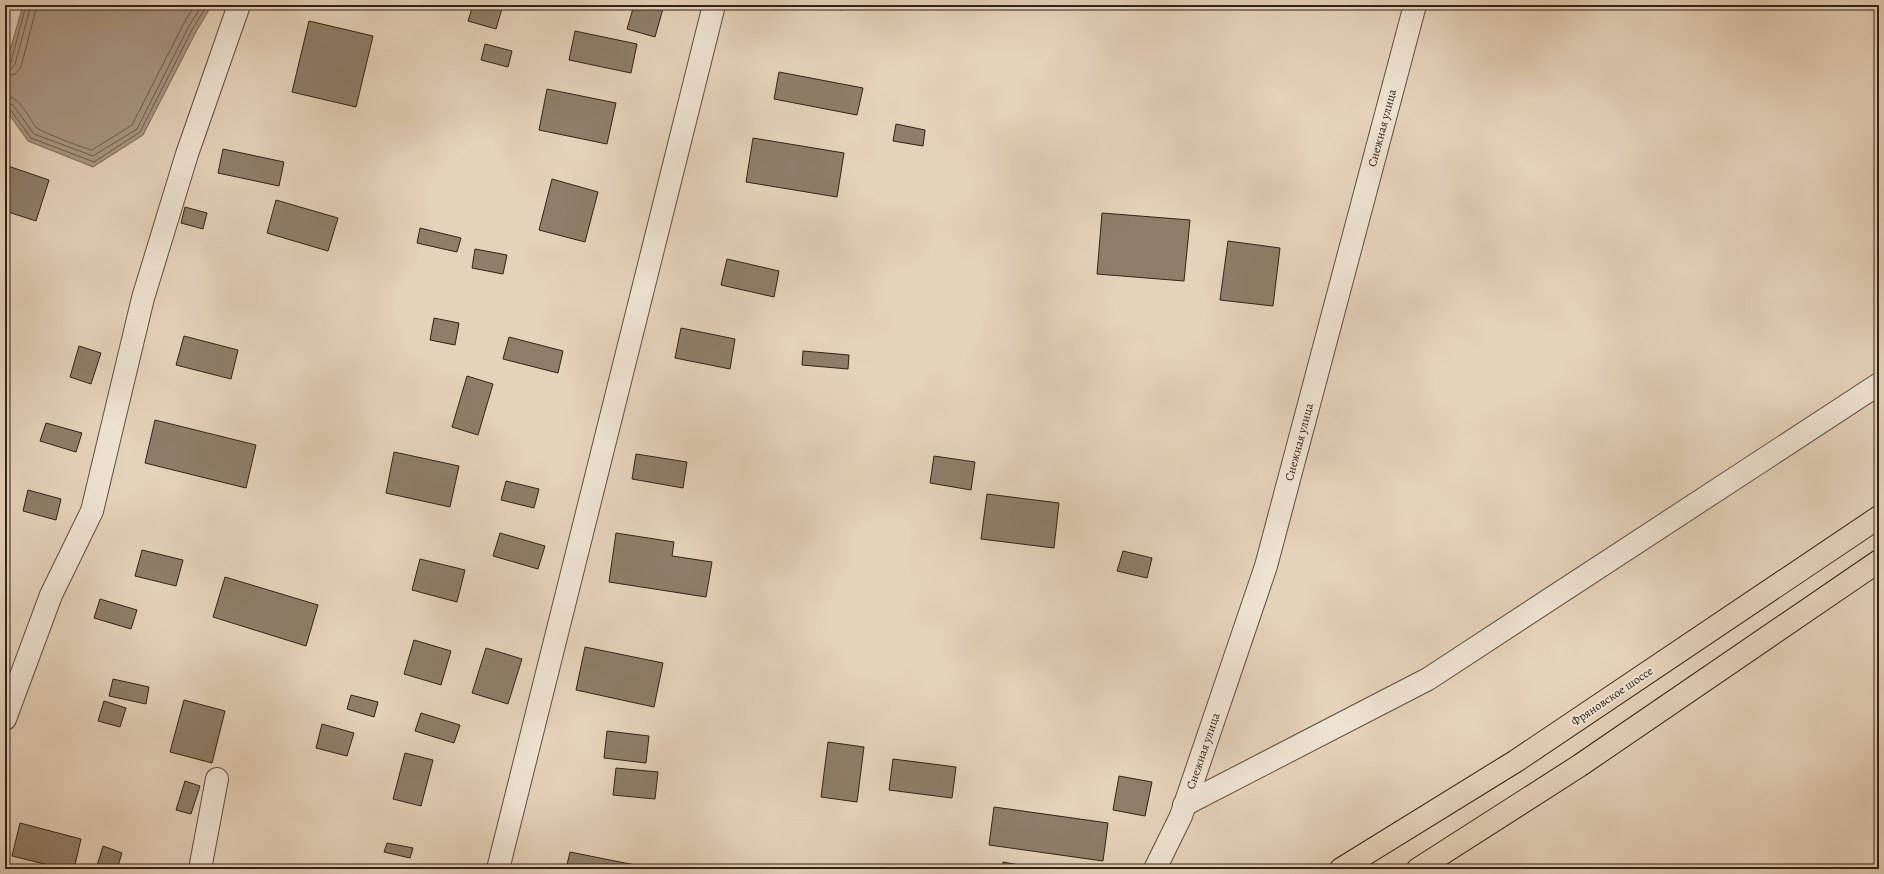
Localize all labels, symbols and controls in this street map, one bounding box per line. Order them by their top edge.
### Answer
street label: Снежная улица [1364,87,1400,169]
street label: Снежная улица [1281,401,1317,483]
street label: Фряновское шоссе [1568,663,1656,729]
street label: Снежная улица [1182,710,1224,791]

